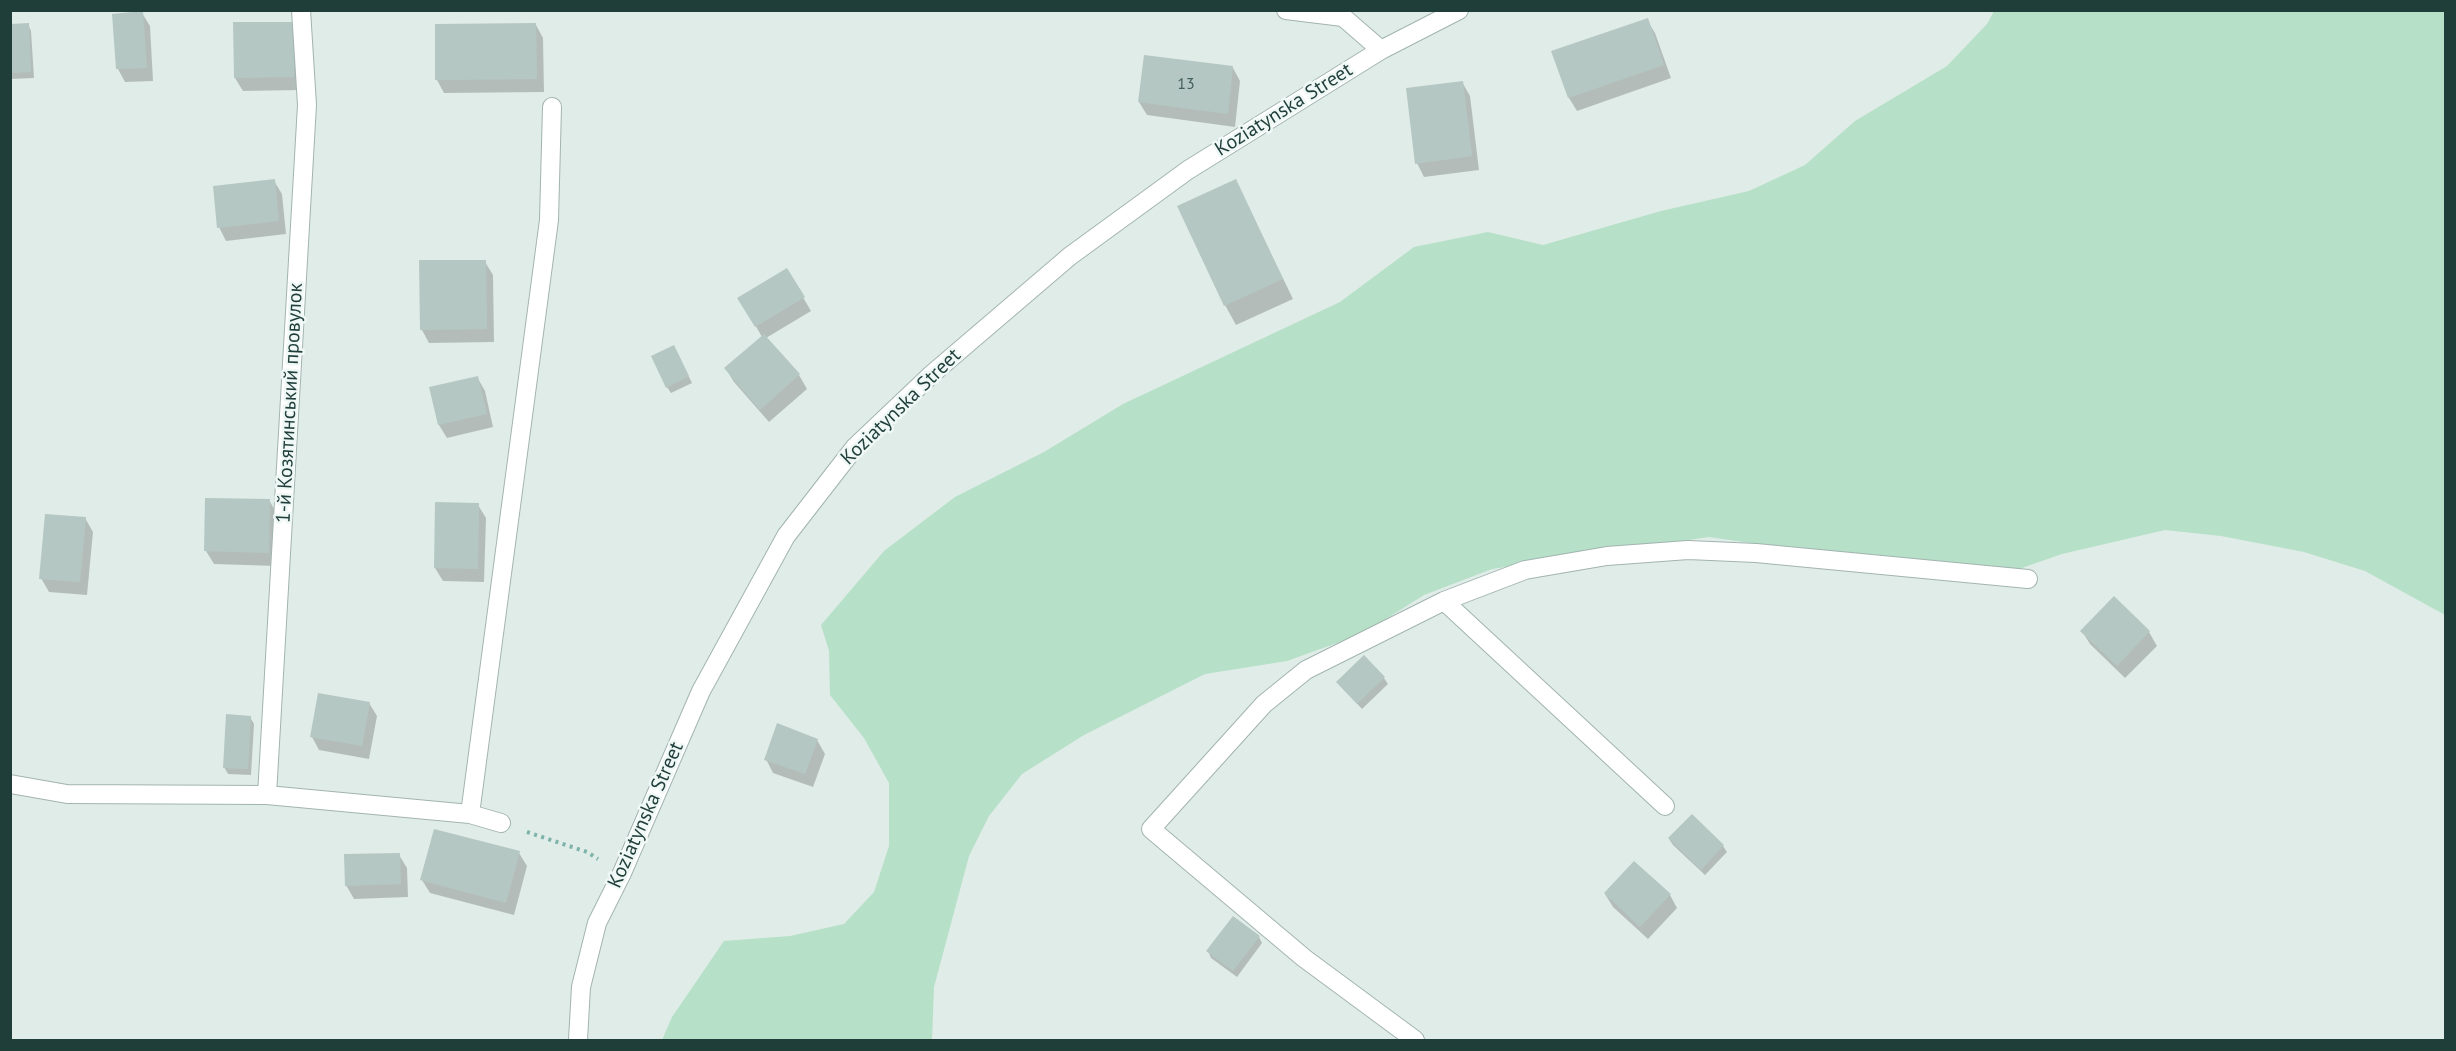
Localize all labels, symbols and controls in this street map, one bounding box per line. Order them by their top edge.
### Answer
street label: Koziatynska Street [1211,58,1357,162]
house number: 13 [1177,74,1195,94]
street label: 1-й Козятинський провулок [272,282,308,524]
street label: Koziatynska Street [836,344,966,470]
street label: Koziatynska Street [603,738,689,892]

